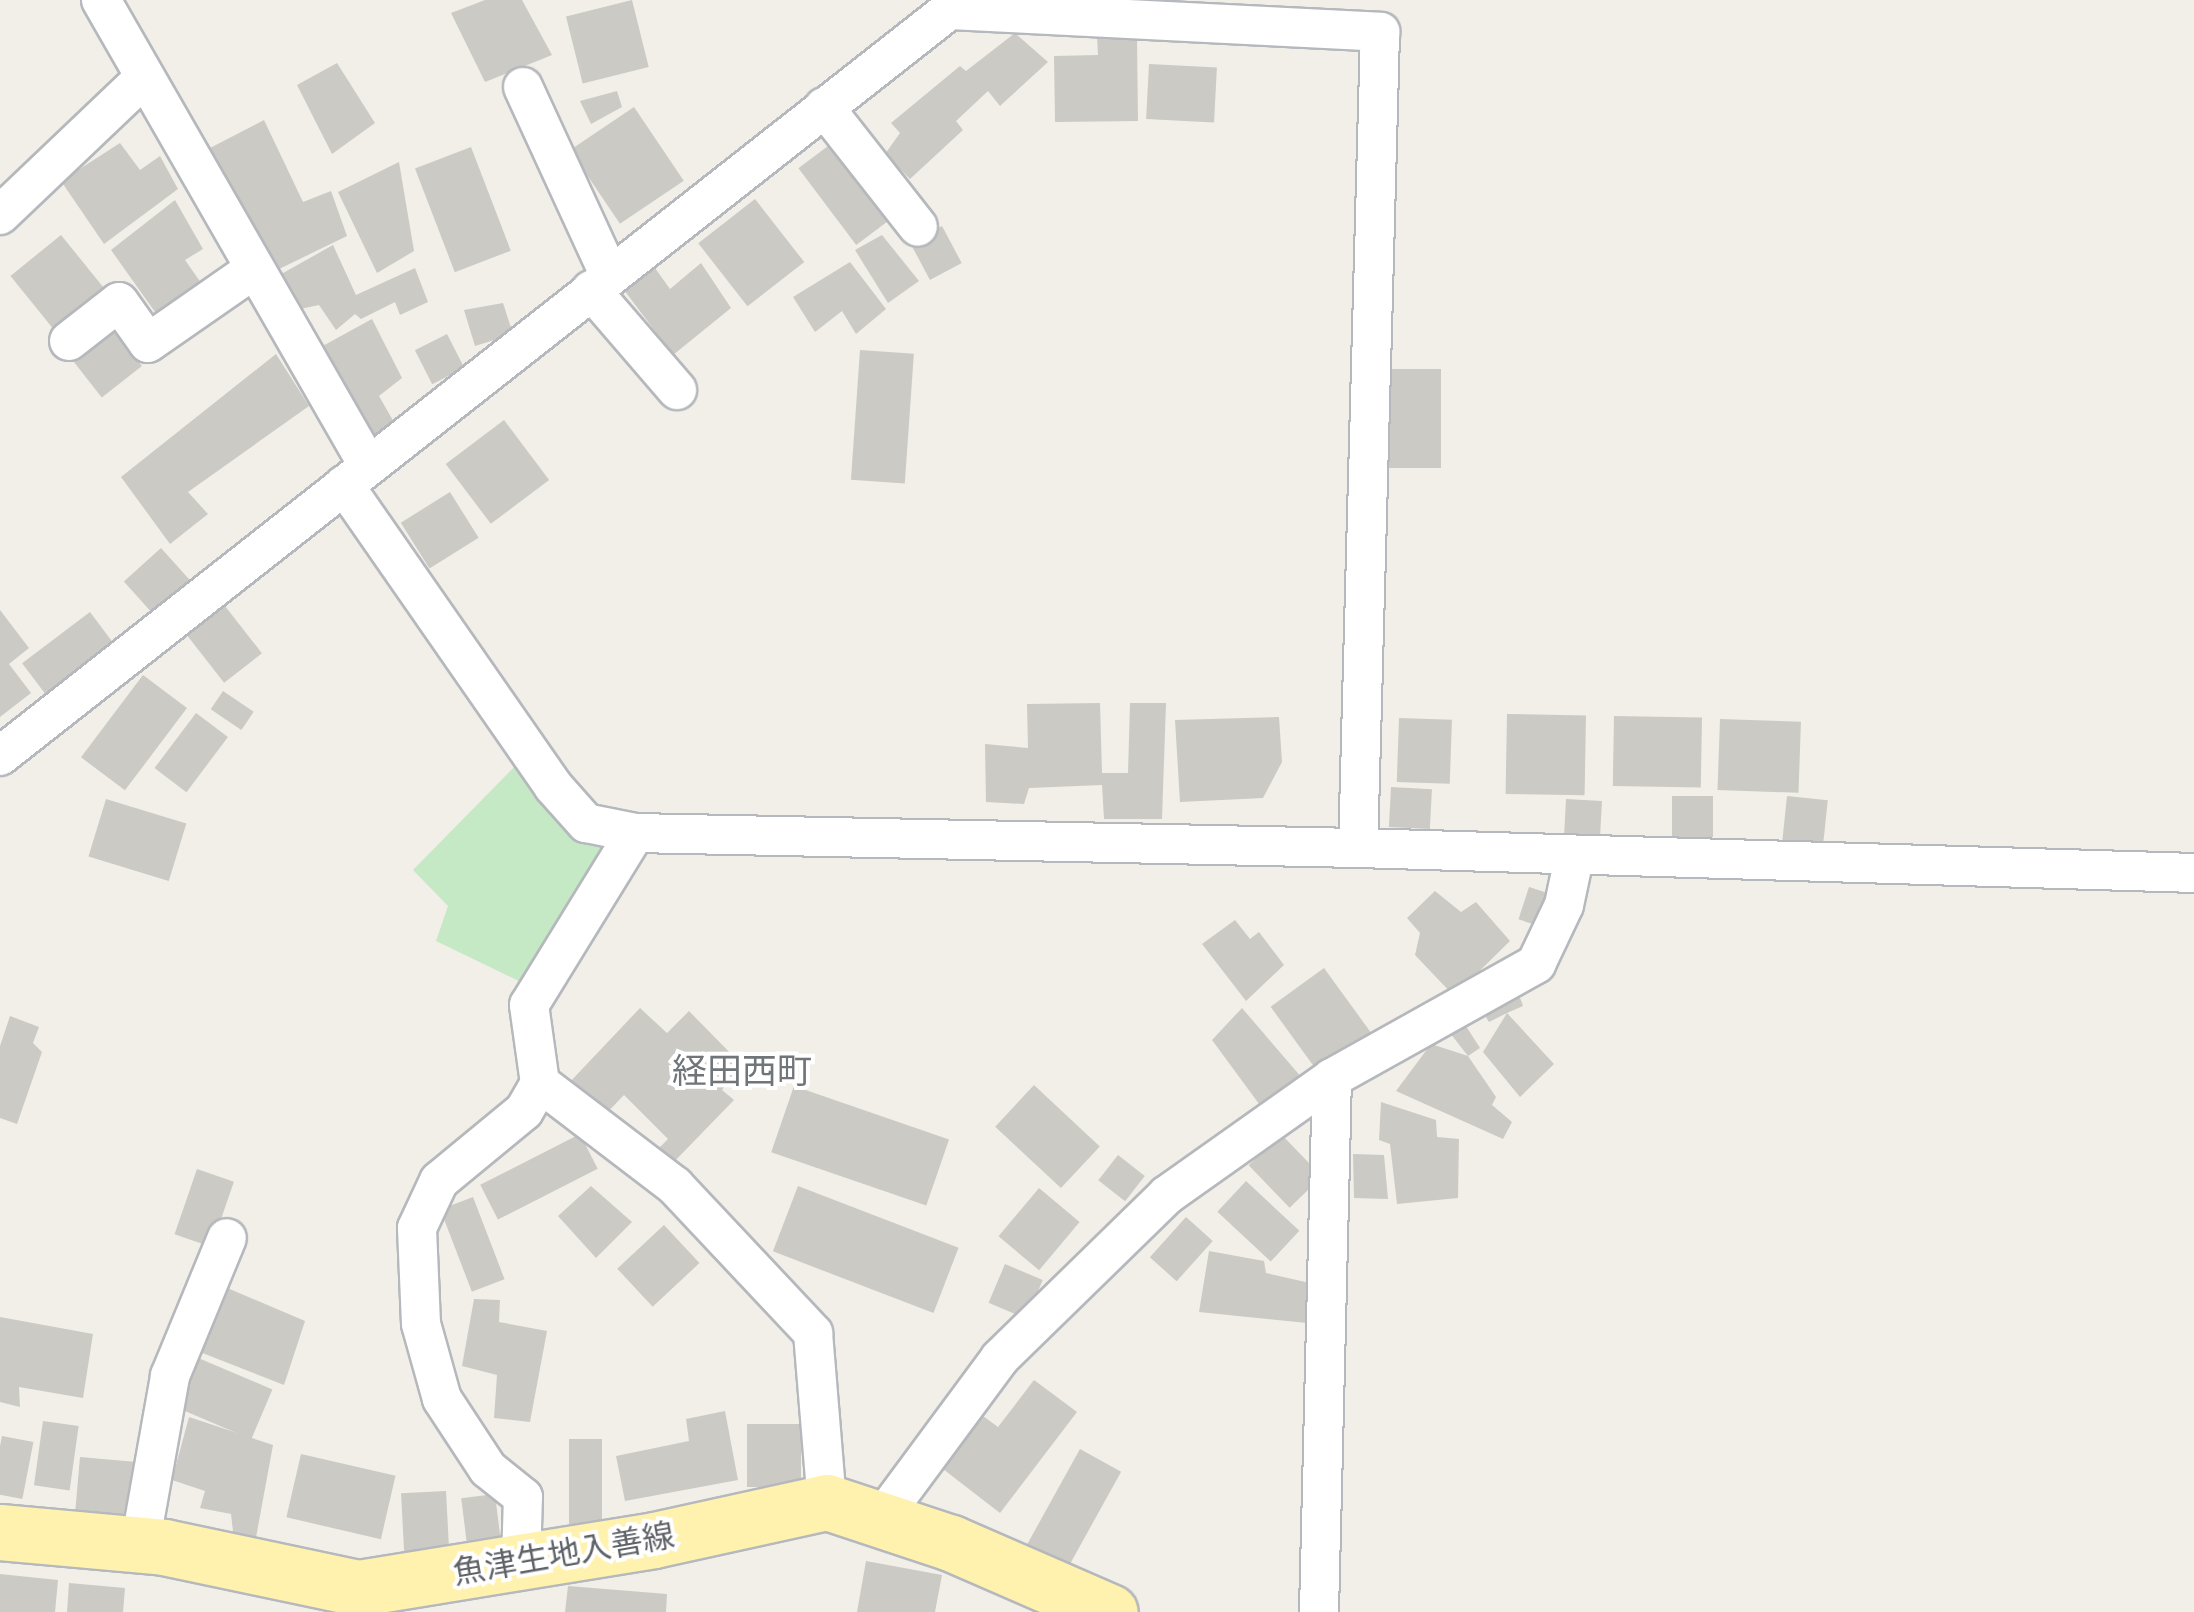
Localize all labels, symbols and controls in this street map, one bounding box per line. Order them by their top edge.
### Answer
district label: 経田西町 [672,1051,812,1093]
street label: 魚津生地入善線 [450,1517,678,1593]

